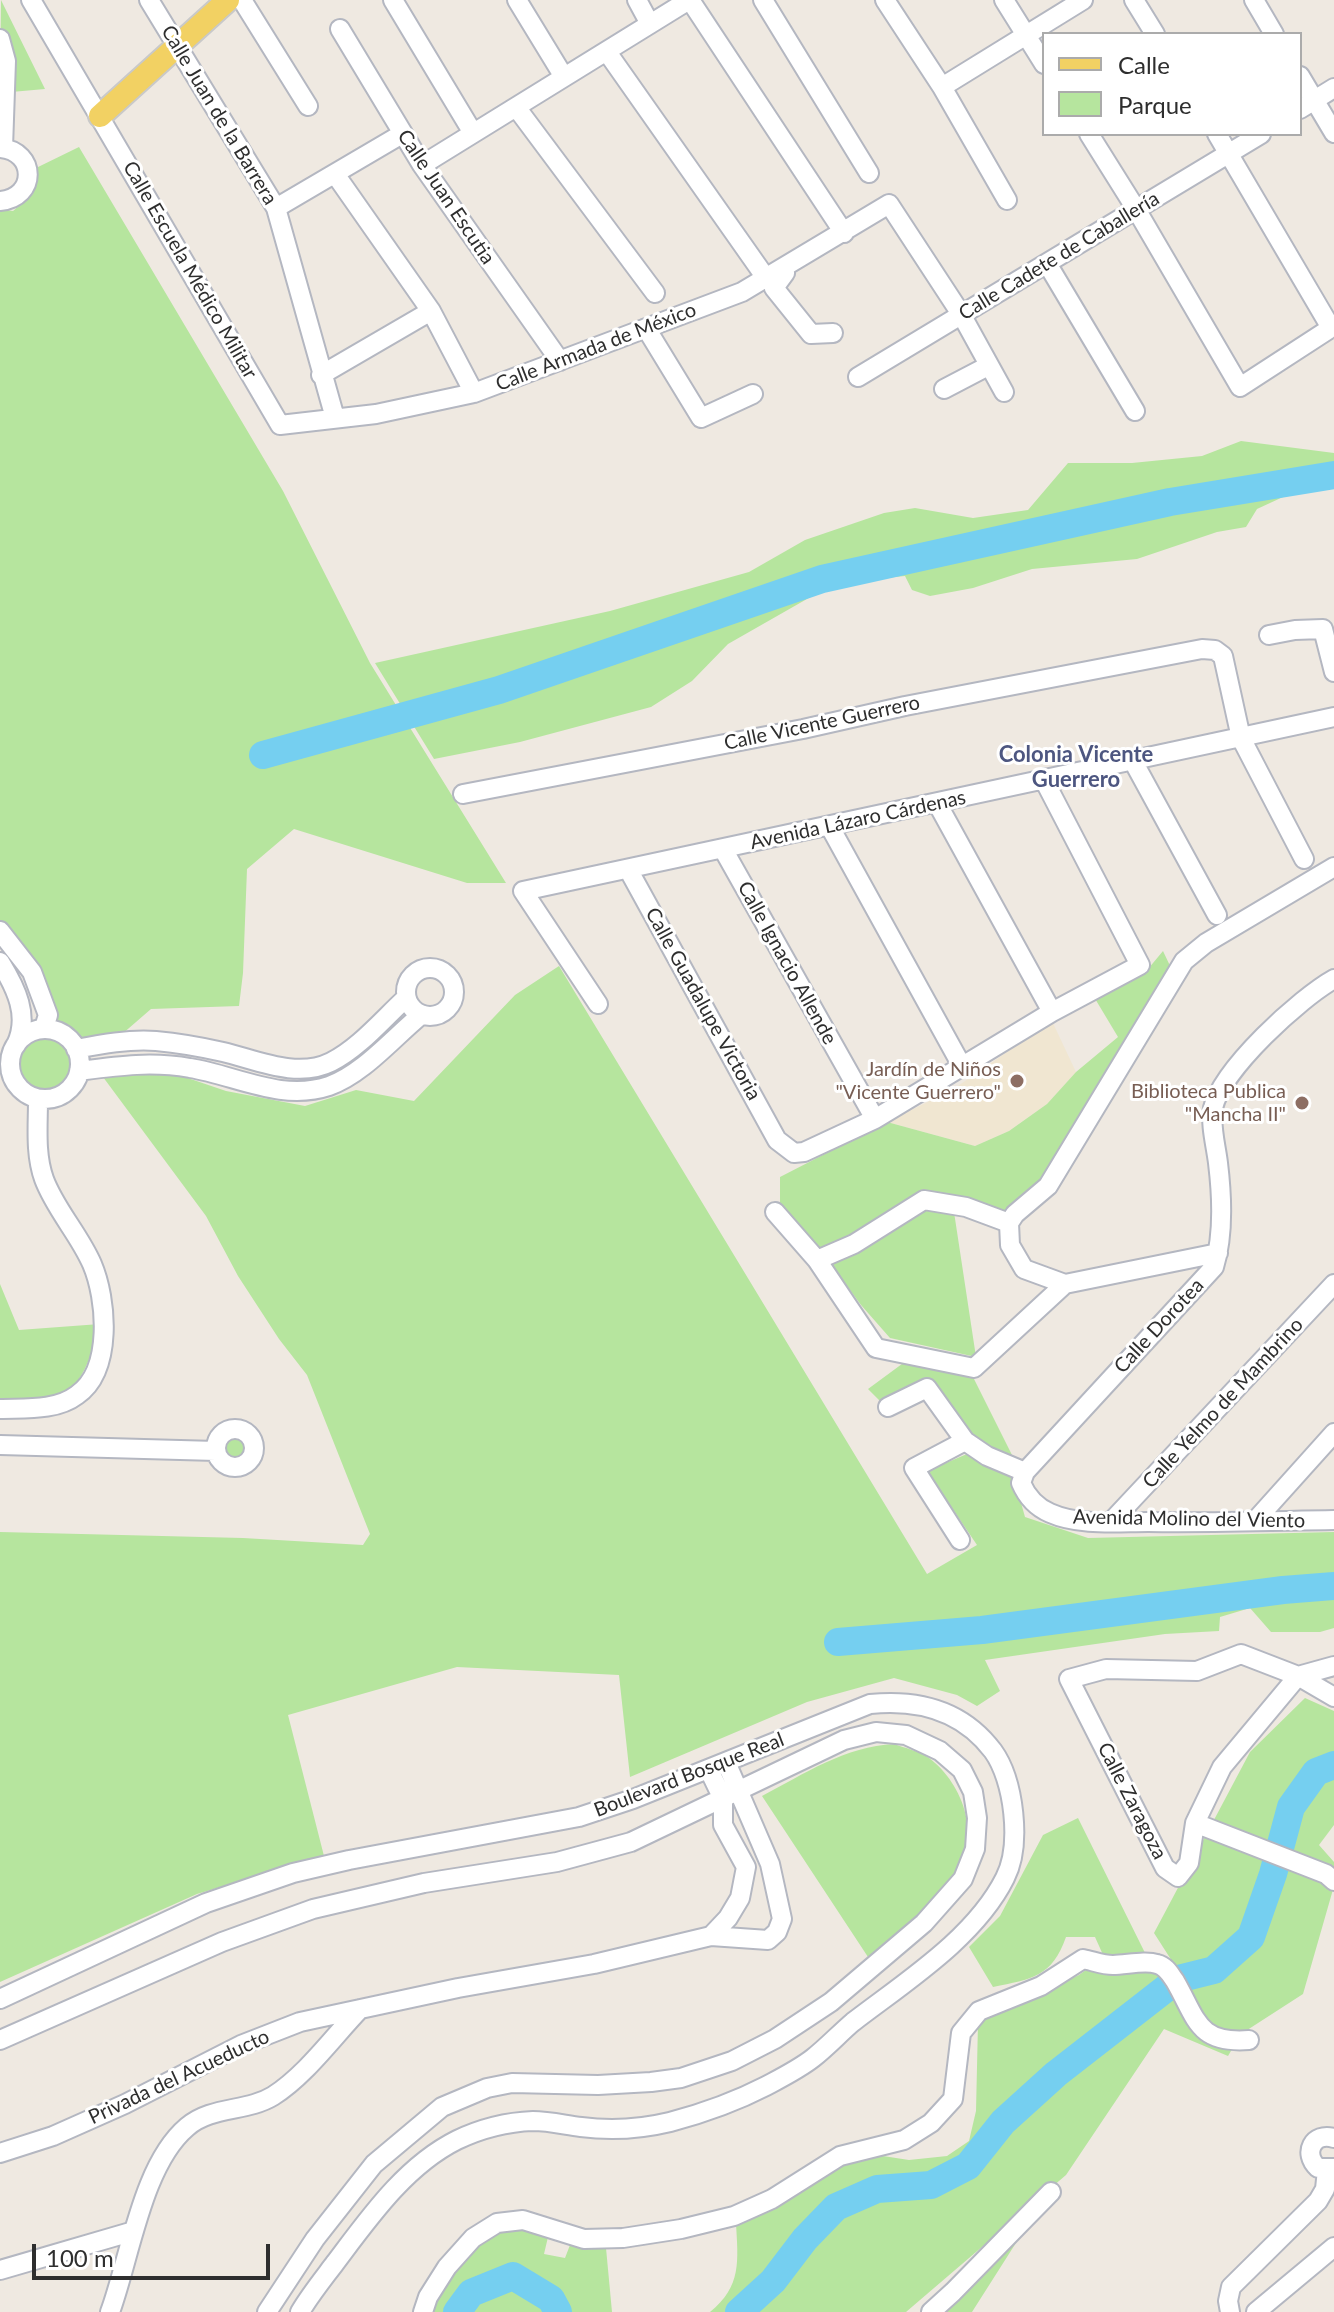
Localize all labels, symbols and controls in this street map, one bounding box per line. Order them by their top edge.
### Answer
street label: Calle Juan de la Barrera [156,21,282,209]
legend [1042,32,1302,136]
text: Calle [1118,50,1170,79]
text: Parque [1118,90,1192,119]
street label: Calle Juan Escutia [392,125,500,269]
street label: Calle Escuela Médico Militar [118,157,262,383]
street label: Calle Cadete de Caballería [954,187,1164,325]
street label: Calle Armada de México [492,298,700,396]
street label: Calle Vicente Guerrero [722,691,922,755]
district label: Colonia Vicente Guerrero [999,742,1153,794]
street label: Avenida Lázaro Cárdenas [748,785,968,855]
street label: Calle Ignacio Allende [732,877,842,1049]
street label: Calle Guadalupe Victoria [640,904,766,1104]
place label: Jardín de Niños "Vicente Guerrero" [835,1058,1001,1105]
marker: Jardín de Niños "Vicente Guerrero" [1008,1072,1026,1090]
place label: Biblioteca Publica "Mancha II" [1131,1080,1286,1127]
marker: Biblioteca Publica "Mancha II" [1293,1094,1311,1112]
street label: Calle Dorotea [1109,1274,1209,1378]
street label: Calle Yelmo de Mambrino [1138,1313,1308,1493]
street label: Avenida Molino del Viento [1073,1505,1305,1533]
street label: Boulevard Bosque Real [591,1728,787,1822]
street label: Calle Zaragoza [1092,1739,1172,1863]
street label: Privada del Acueducto [85,2025,273,2129]
scale bar [36,2228,274,2278]
text: 100 m [46,2243,114,2272]

